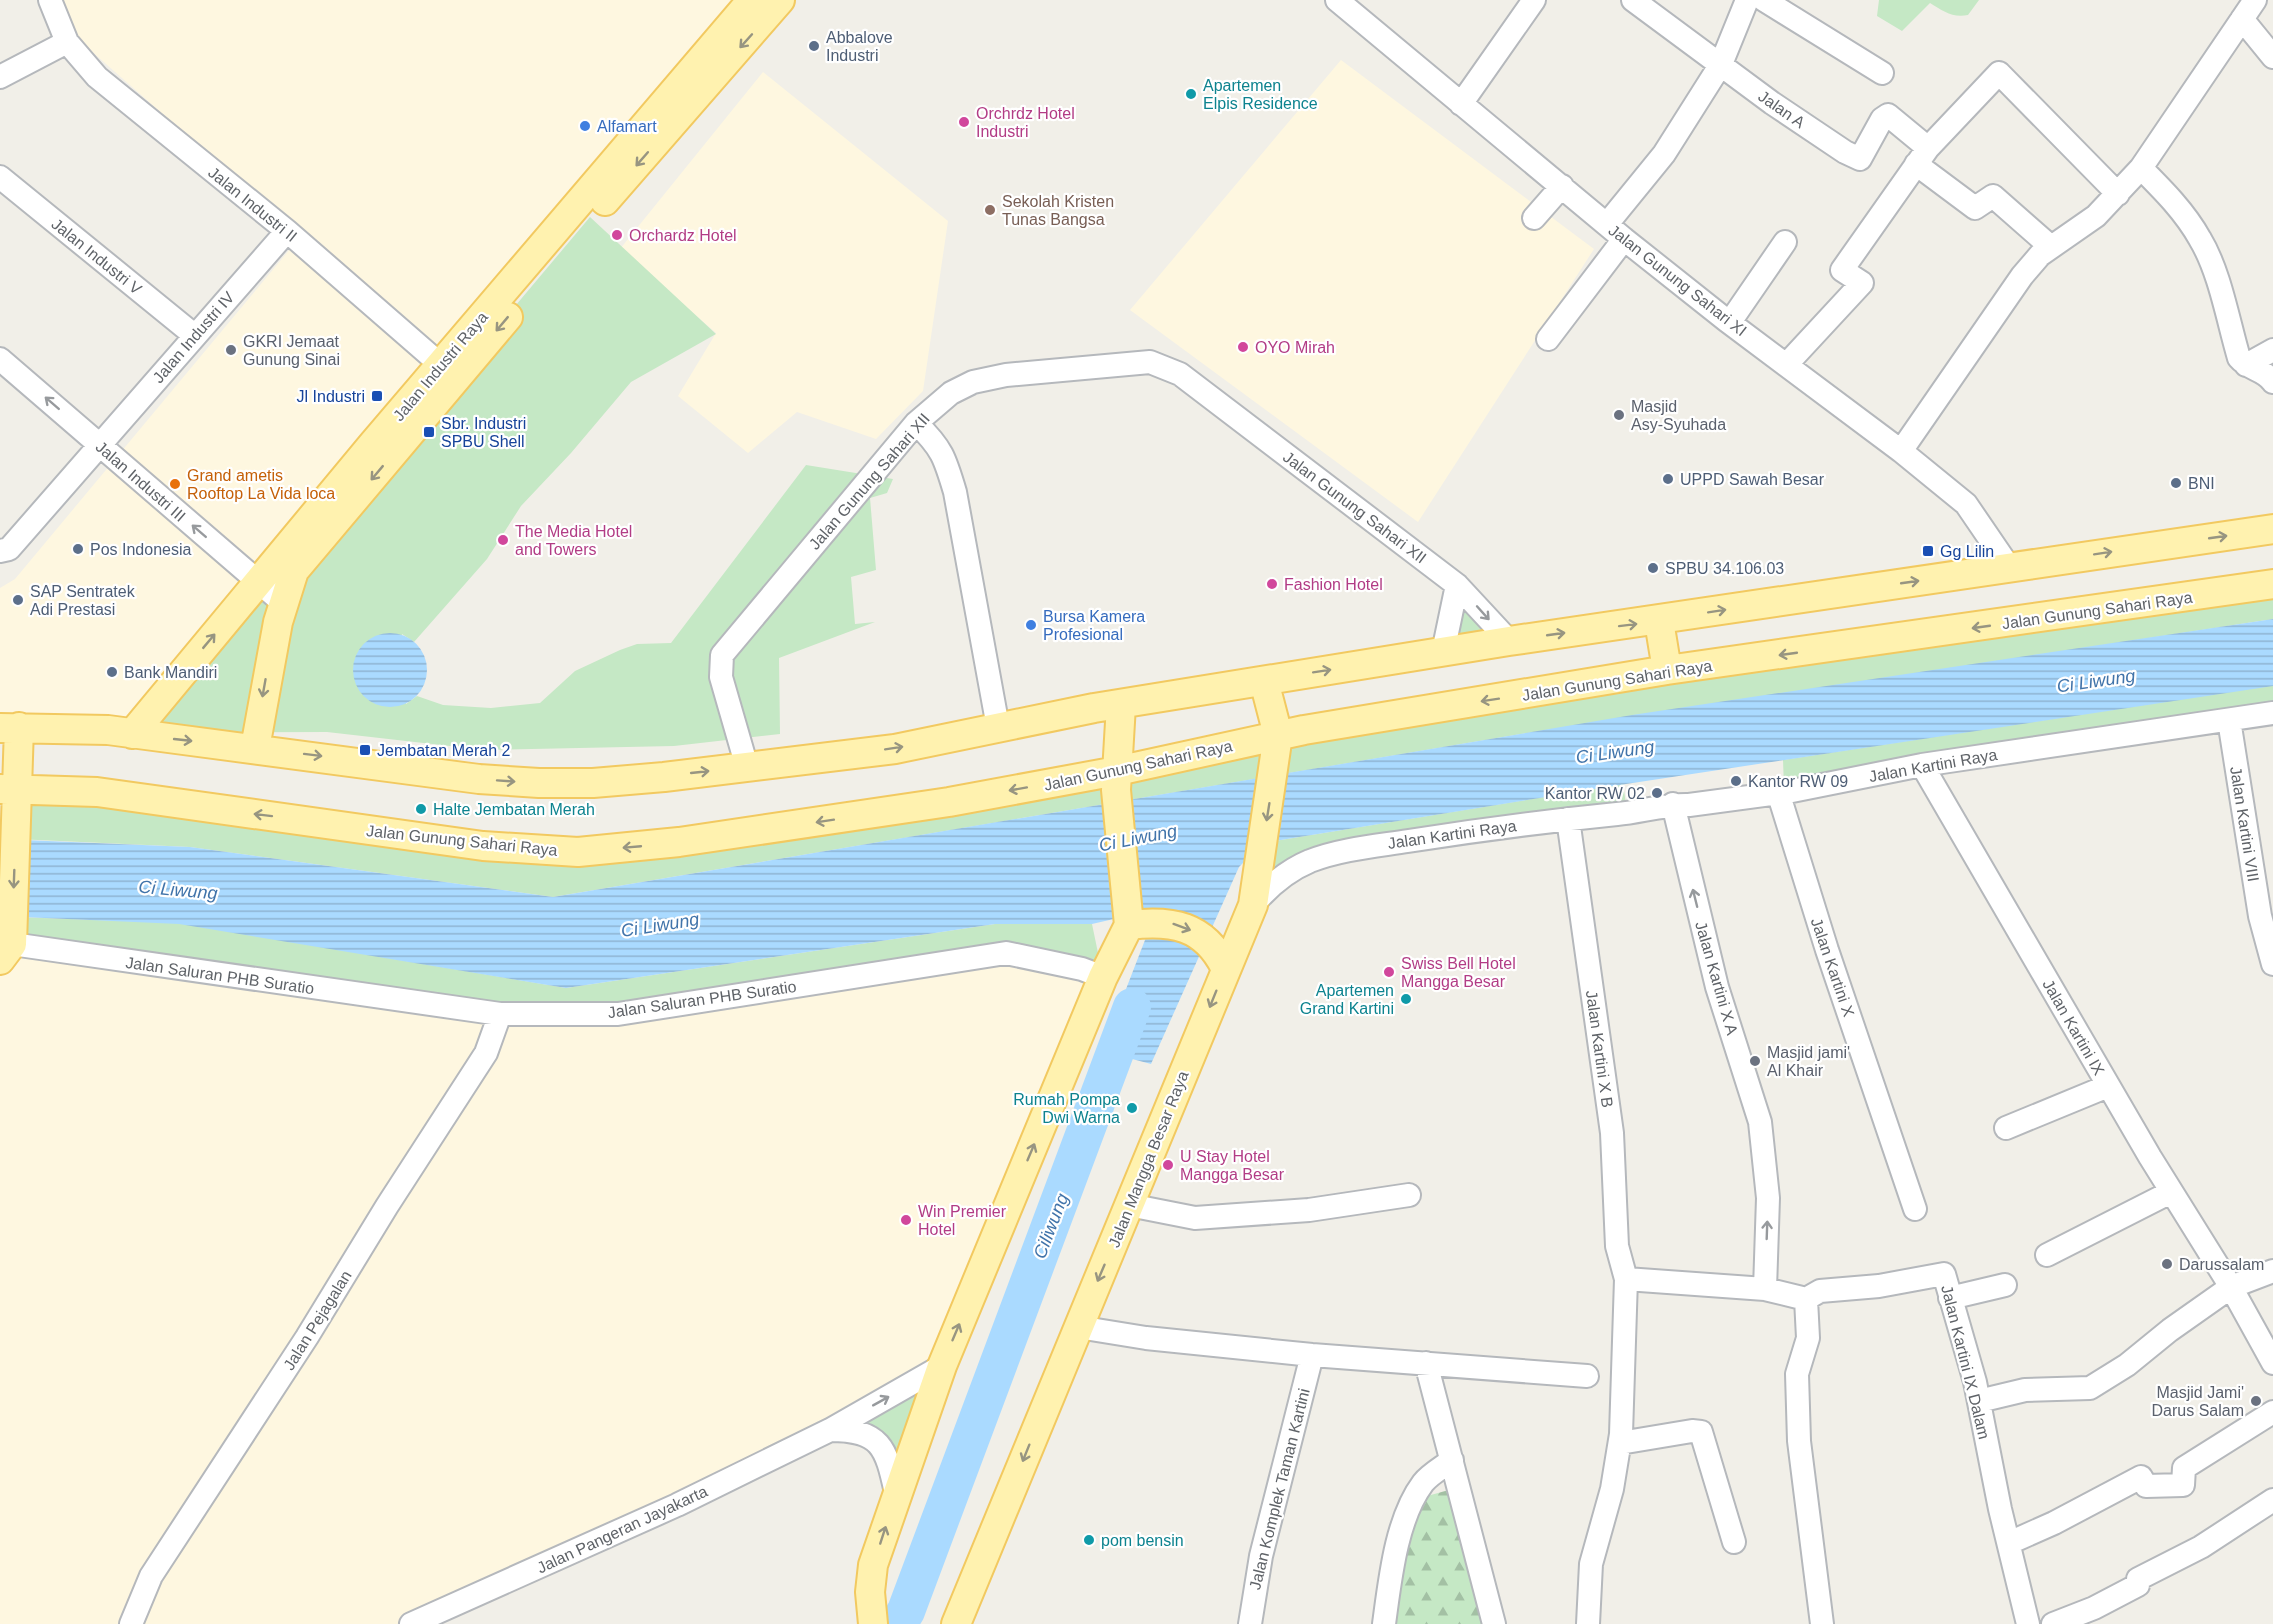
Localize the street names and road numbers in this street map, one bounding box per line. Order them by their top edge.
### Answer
street label: Jalan A [1755,87,1808,132]
street label: Jalan Industri II [205,164,300,245]
street label: Jalan Industri V [48,215,145,298]
street label: Jalan Gunung Sahari XI [1606,221,1750,339]
street label: Jalan Industri IV [149,288,238,386]
street label: Jalan Industri Raya [390,308,491,424]
street label: Jalan Gunung Sahari XII [806,410,933,553]
street label: Jalan Industri III [92,438,189,525]
street label: Jalan Gunung Sahari XII [1280,448,1429,567]
street label: Jalan Gunung Sahari Raya [2001,589,2193,632]
street label: Jalan Gunung Sahari Raya [1521,657,1713,704]
street label: Jalan Gunung Sahari Raya [1042,737,1234,794]
street label: Jalan Kartini Raya [1868,746,1999,785]
street label: Jalan Kartini VIII [2227,765,2262,883]
street label: Jalan Kartini Raya [1387,817,1518,852]
street label: Jalan Gunung Sahari Raya [366,822,558,859]
street label: Jalan Kartini X [1808,916,1857,1019]
street label: Jalan Kartini X A [1692,919,1741,1037]
street label: Jalan Saluran PHB Suratio [125,954,315,997]
street label: Jalan Kartini IX [2039,976,2108,1078]
street label: Jalan Saluran PHB Suratio [607,978,798,1021]
street label: Jalan Kartini X B [1583,989,1616,1109]
street label: Jalan Mangga Besar Raya [1105,1069,1192,1250]
street label: Jalan Pejagalan [280,1267,355,1373]
street label: Jalan Kartini IX Dalam [1938,1283,1993,1441]
street label: Jalan Komplek Taman Kartini [1246,1387,1313,1592]
street label: Jalan Pangeran Jayakarta [534,1482,710,1576]

